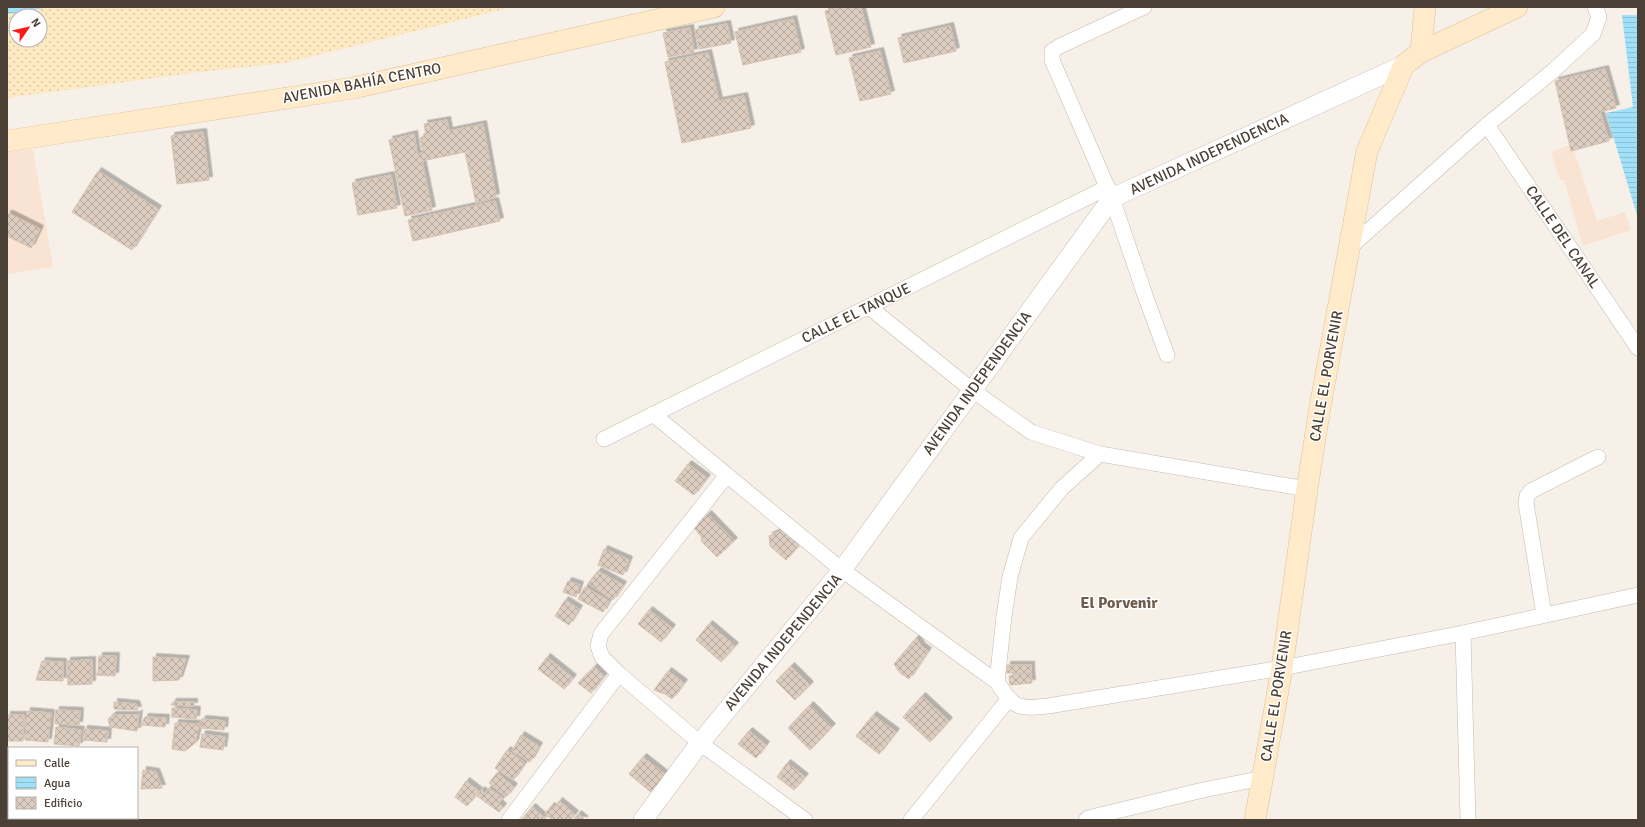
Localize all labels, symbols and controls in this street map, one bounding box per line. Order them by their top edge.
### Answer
north arrow [8,8,48,48]
text: N [28,16,43,29]
street label: AVENIDA BAHÍA CENTRO [281,58,443,107]
street label: AVENIDA INDEPENDENCIA [1127,109,1291,199]
street label: CALLE DEL CANAL [1522,182,1604,292]
street label: CALLE EL TANQUE [799,279,913,347]
street label: AVENIDA INDEPENDENCIA [919,308,1035,458]
street label: CALLE EL PORVENIR [1306,309,1346,443]
street label: AVENIDA INDEPENDENCIA [720,570,846,714]
district label: El Porvenir [1080,593,1158,613]
street label: CALLE EL PORVENIR [1257,629,1295,763]
legend [8,747,138,819]
text: Calle [44,756,70,771]
text: Agua [44,776,70,791]
text: Edificio [44,796,82,811]

